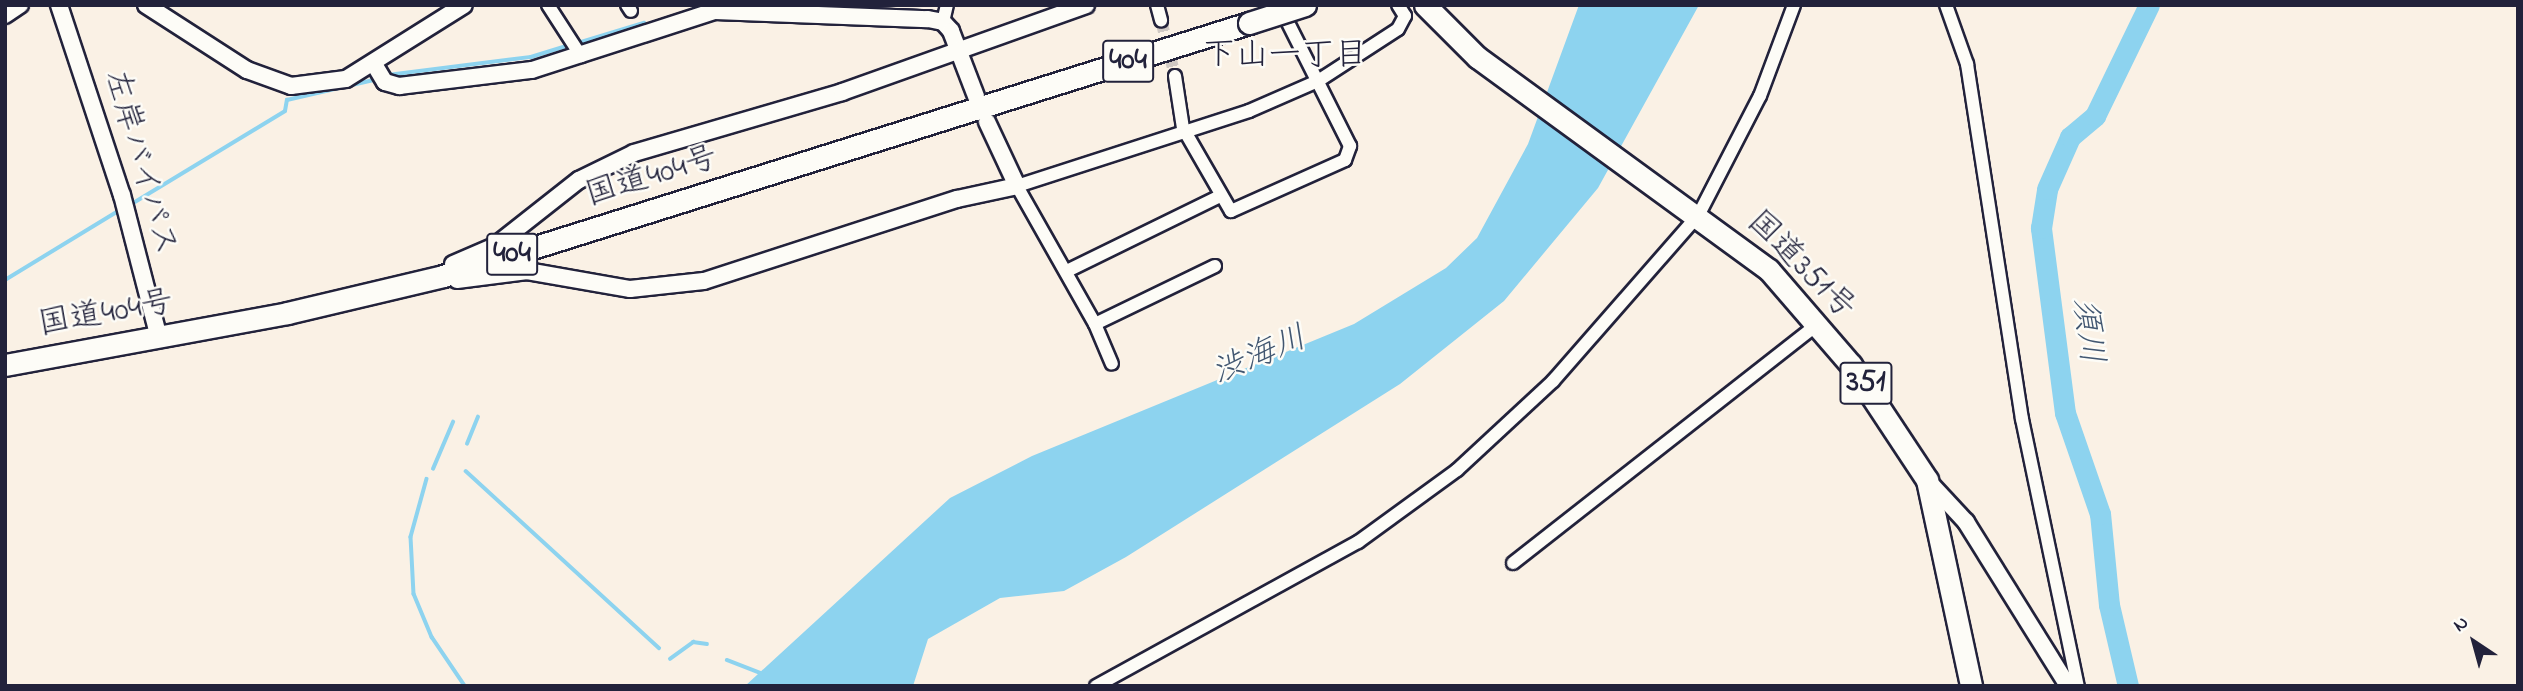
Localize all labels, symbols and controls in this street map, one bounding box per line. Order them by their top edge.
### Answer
road number: 404 [1102,34,1154,88]
district label: 下山一丁目 [1203,37,1367,77]
street label: 左岸バイパス [94,65,184,261]
street label: 国道404号 [581,140,723,216]
street label: 国道351号 [1738,204,1862,328]
road number: 404 [486,228,538,280]
street label: 国道404号 [36,284,176,346]
water label: 須川 [2062,296,2110,366]
water label: 渋海川 [1207,319,1313,395]
road number: 351 [1838,356,1894,410]
north arrow [2439,607,2509,677]
text: N [2448,610,2474,639]

